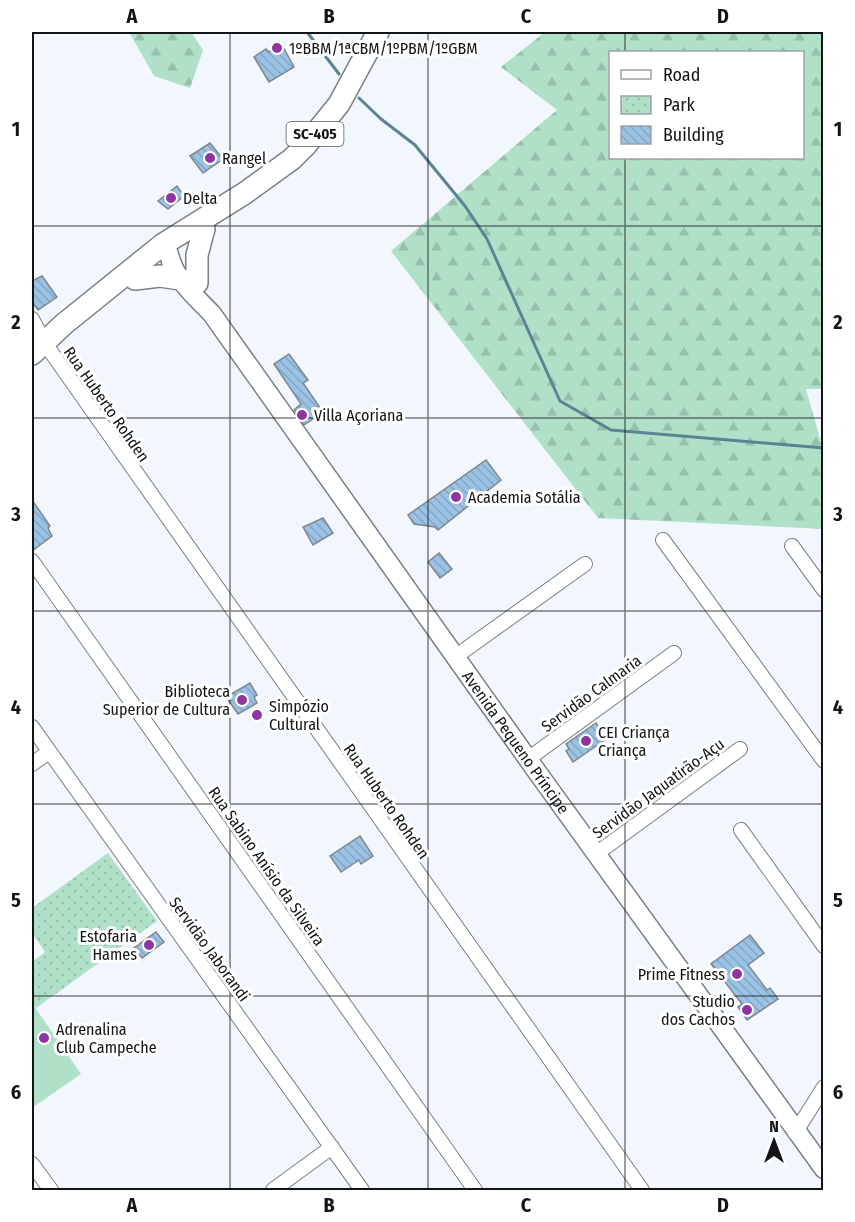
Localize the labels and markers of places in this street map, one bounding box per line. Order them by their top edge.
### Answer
place label: 1ºBBM/1ªCBM/1ºPBM/1ºGBM [289,39,478,58]
marker: 1ºBBM/1ªCBM/1ºPBM/1ºGBM [270,41,284,55]
place label: Rangel [222,149,266,168]
marker: Rangel [203,151,217,165]
place label: Delta [183,189,218,208]
marker: Delta [164,191,178,205]
place label: Villa Açoriana [314,406,403,425]
marker: Villa Açoriana [295,408,309,422]
place label: Academia Sotália [468,488,581,507]
marker: Academia Sotália [449,490,463,504]
place label: Biblioteca Superior de Cultura [103,682,230,719]
marker: Biblioteca Superior de Cultura [235,693,249,707]
place label: Simpózio Cultural [269,697,329,734]
marker: Simpózio Cultural [250,708,264,722]
place label: CEI Criança Criança [598,723,670,760]
marker: CEI Criança Criança [579,734,593,748]
place label: Estofaria Hames [79,927,137,964]
marker: Estofaria Hames [142,938,156,952]
place label: Prime Fitness [638,965,725,984]
marker: Prime Fitness [730,967,744,981]
place label: Studio dos Cachos [661,992,735,1029]
marker: Studio dos Cachos [740,1003,754,1017]
place label: Adrenalina Club Campeche [56,1020,157,1057]
marker: Adrenalina Club Campeche [37,1031,51,1045]

